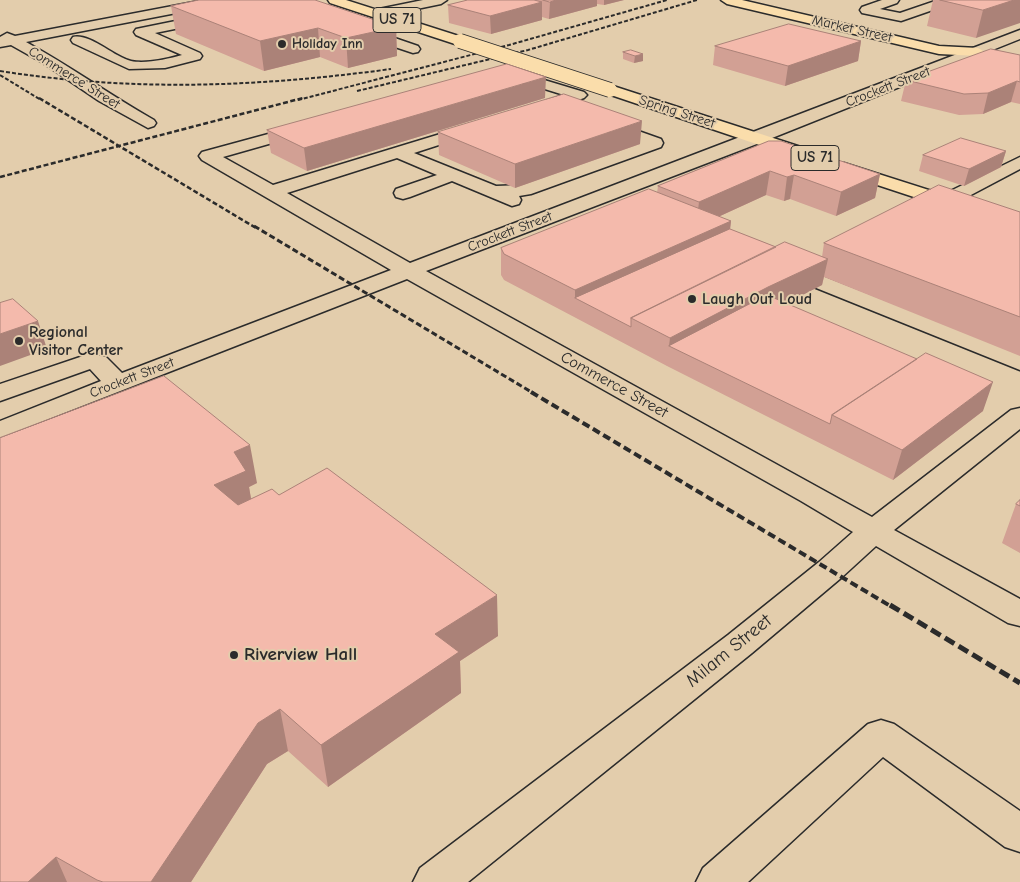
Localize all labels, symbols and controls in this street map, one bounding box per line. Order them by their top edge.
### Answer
road number: US 71 [373,8,421,32]
street label: Market Street [810,12,894,46]
place label: Holiday Inn [292,36,363,52]
marker: Holiday Inn [276,38,288,50]
street label: Commerce Street [25,43,123,113]
street label: Crockett Street [843,63,933,111]
street label: Spring Street [637,92,717,132]
road number: US 71 [791,146,839,170]
street label: Crockett Street [465,208,555,256]
place label: Laugh Out Loud [702,289,812,309]
marker: Laugh Out Loud [686,293,698,305]
place label: Regional Visitor Center [29,322,123,360]
marker: Regional Visitor Center [13,335,25,347]
street label: Commerce Street [557,348,671,422]
street label: Crockett Street [87,354,177,402]
street label: Milam Street [681,609,777,693]
place label: Riverview Hall [244,644,357,666]
marker: Riverview Hall [228,649,240,661]

